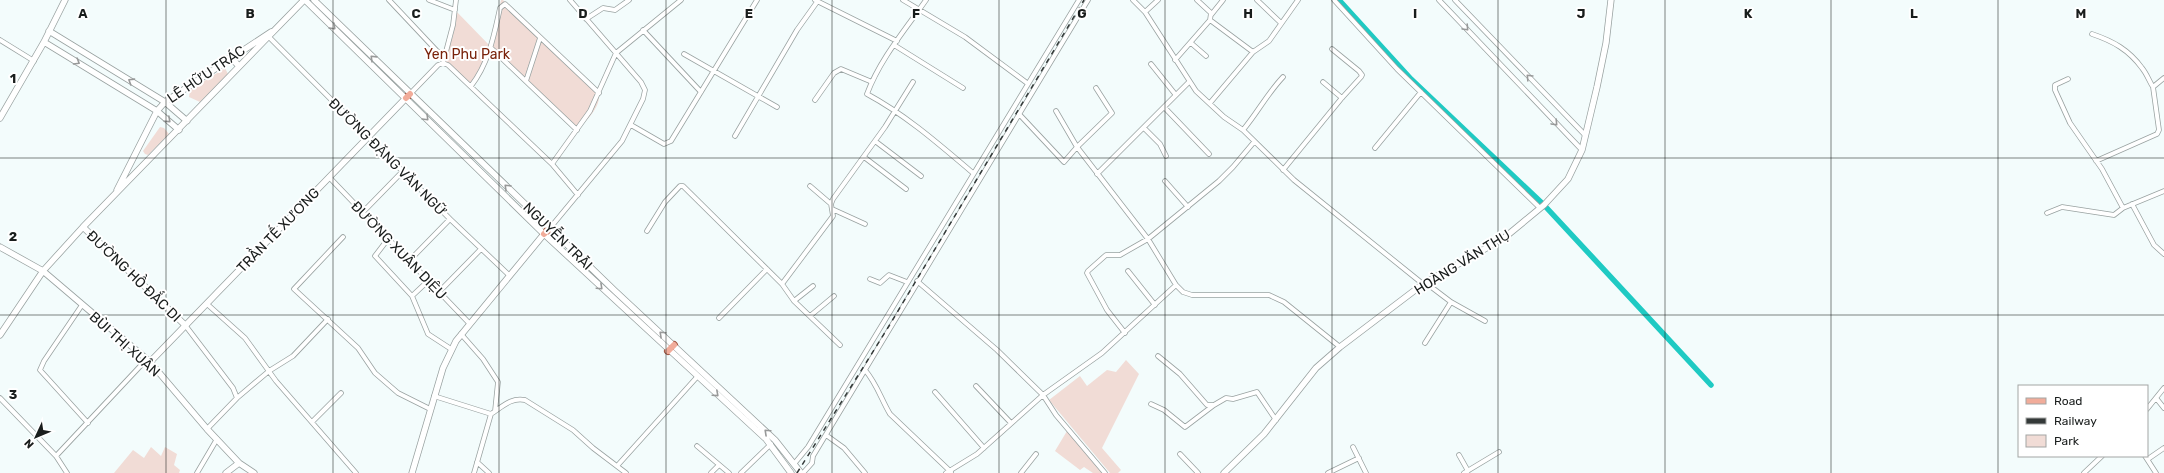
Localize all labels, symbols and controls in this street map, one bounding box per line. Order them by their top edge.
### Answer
text: A [78,6,88,21]
text: B [245,6,255,21]
text: C [411,6,421,21]
text: D [578,6,588,21]
text: E [745,6,753,21]
text: F [912,6,920,21]
text: G [1077,6,1087,21]
text: H [1243,6,1253,21]
text: I [1413,6,1417,21]
text: J [1577,6,1585,21]
text: K [1744,6,1753,21]
text: L [1910,6,1918,21]
text: M [2076,6,2086,21]
one-way arrow [328,22,336,30]
one-way arrow [1461,23,1469,31]
street label: LÊ HỮU TRÁC [163,41,249,107]
park label: Yen Phu Park [424,46,511,63]
one-way arrow [370,55,378,63]
one-way arrow [73,58,80,65]
text: 1 [10,71,16,86]
one-way arrow [1526,74,1534,82]
one-way arrow [128,79,135,86]
street label: ĐƯỜNG ĐẶNG VĂN NGỮ [325,94,451,220]
one-way arrow [421,113,429,121]
one-way arrow [163,116,171,123]
one-way arrow [1551,118,1558,126]
street label: TRẦN TẾ XƯƠNG [232,182,323,276]
one-way arrow [504,184,512,191]
street label: ĐƯỜNG XUÂN DIỆU [347,197,451,303]
street label: NGUYỄN TRÃI [519,198,597,274]
street label: ĐƯỜNG HỒ ĐẮC DI [83,225,186,326]
street label: HOÀNG VĂN THỤ [1411,225,1513,299]
text: 2 [9,229,17,244]
one-way arrow [595,282,603,290]
street label: BÙI THỊ XUÂN [86,308,164,380]
one-way arrow [659,331,667,339]
legend [2018,385,2148,457]
text: 3 [9,387,18,402]
one-way arrow [711,389,719,397]
text: Road [2054,394,2082,408]
text: Railway [2054,414,2097,428]
north arrow [16,417,56,457]
one-way arrow [764,430,772,437]
text: Park [2054,434,2080,448]
text: N [22,436,37,451]

